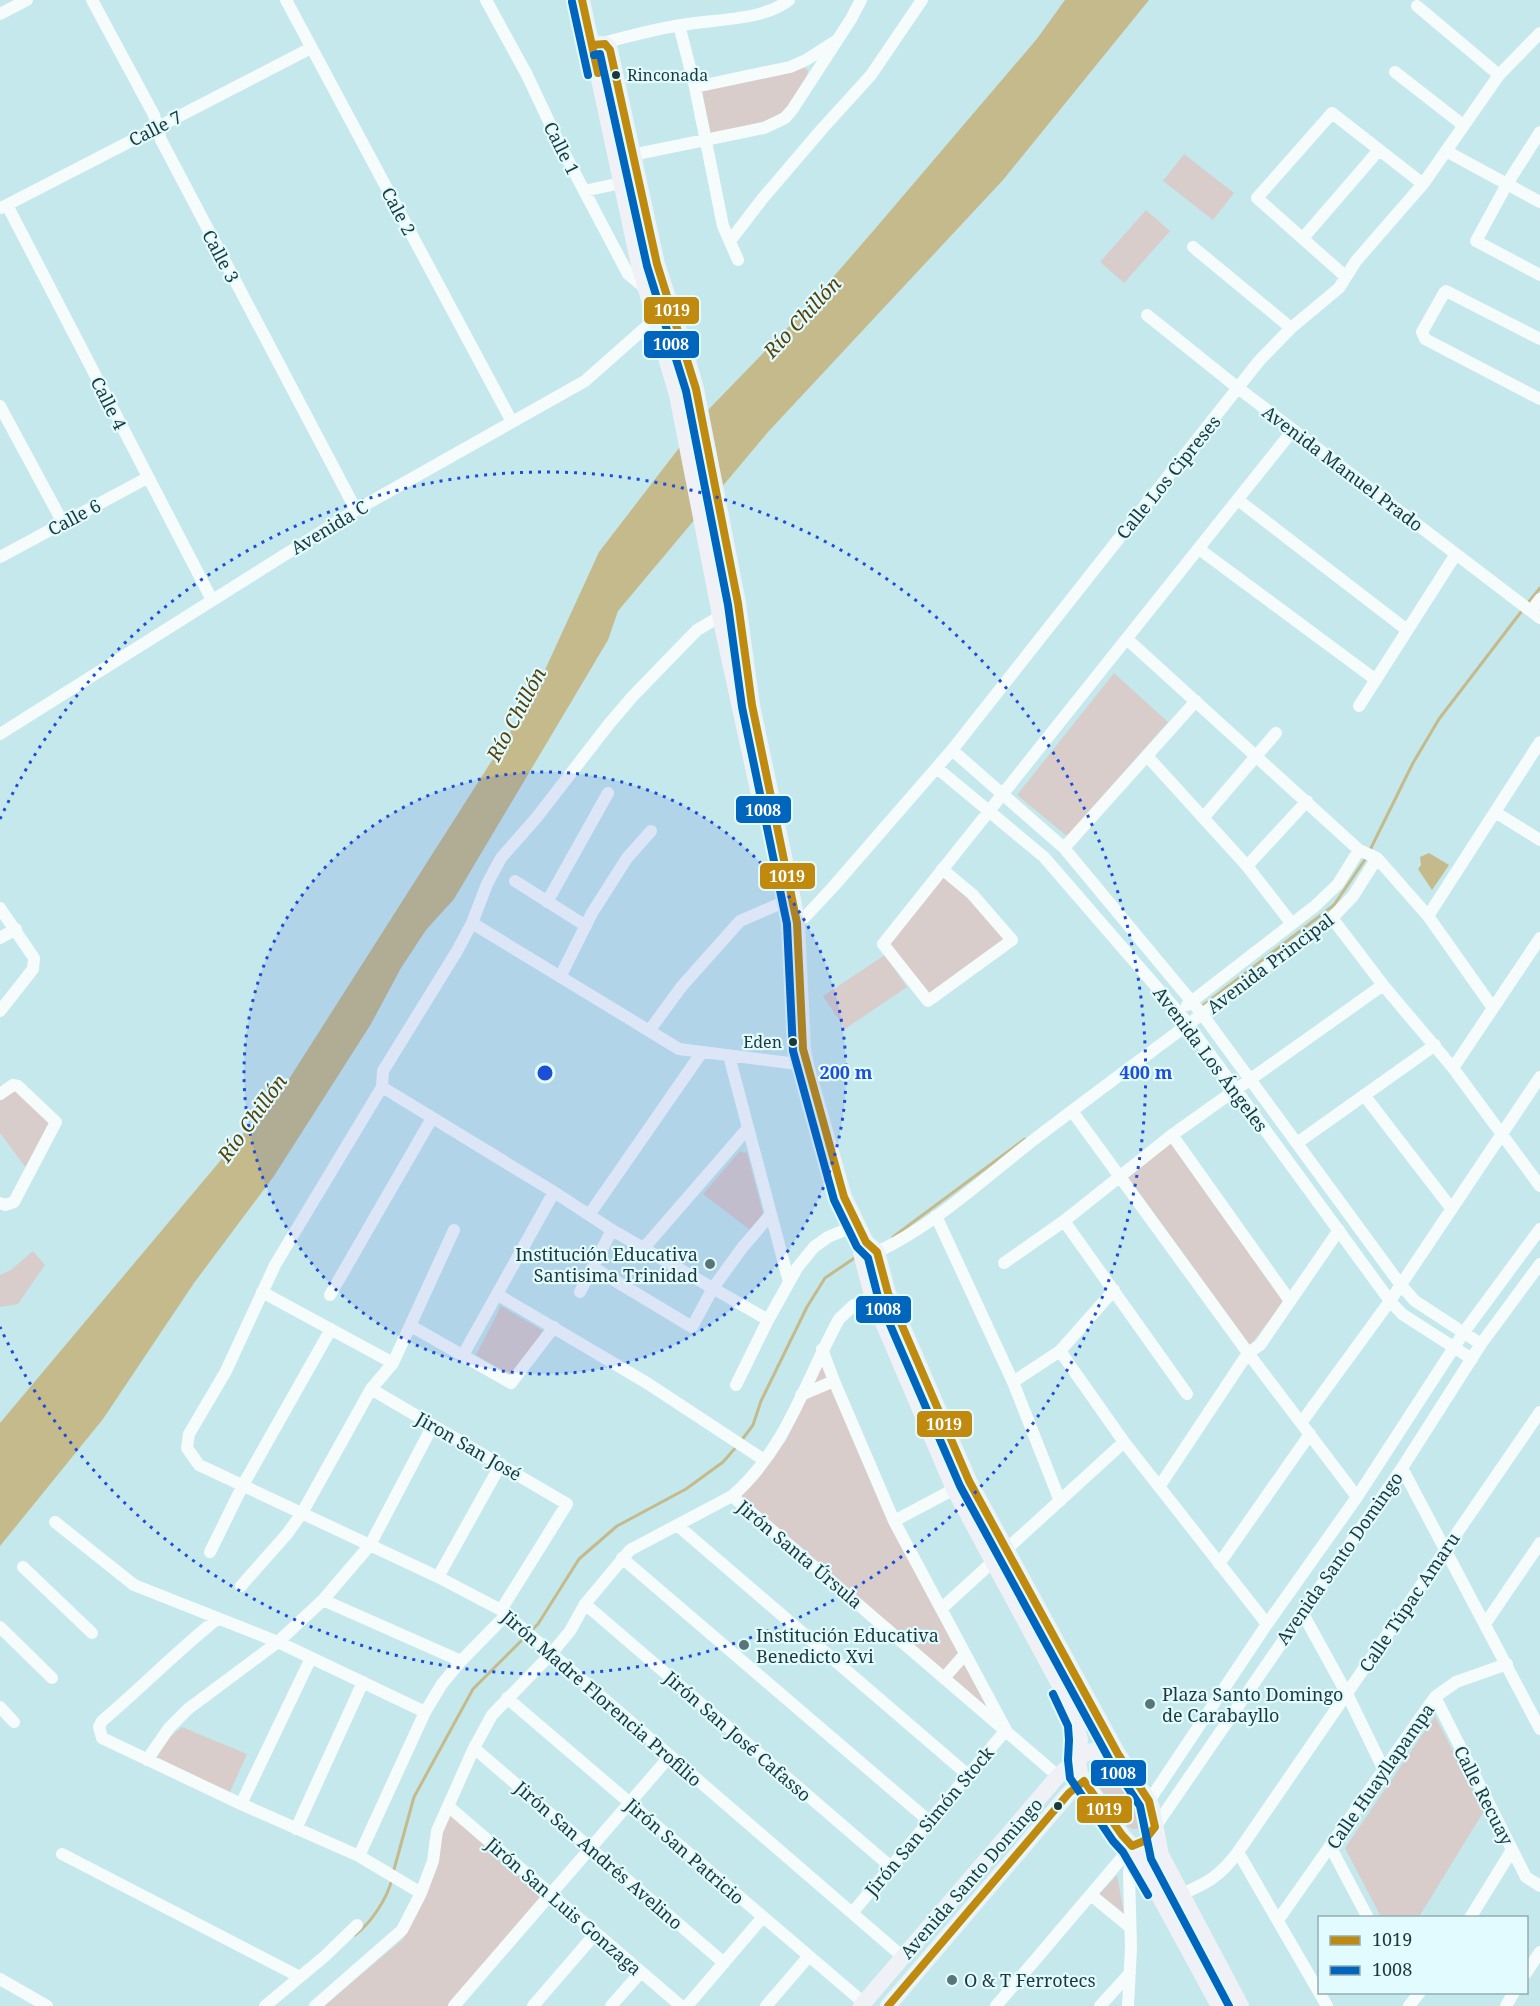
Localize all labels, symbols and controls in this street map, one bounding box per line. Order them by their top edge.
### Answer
place label: Rinconada [627,64,708,86]
marker: Rinconada [610,69,622,81]
street label: Calle 7 [124,104,186,152]
street label: Calle 1 [538,117,586,179]
street label: Cale 2 [376,183,422,239]
street label: Calle 3 [197,225,245,287]
water label: Río Chillón [757,270,847,364]
line badge: 1019 [643,296,700,325]
text: 1019 [654,299,690,321]
line badge: 1008 [643,330,700,359]
text: 1008 [653,333,689,355]
street label: Calle 4 [85,372,133,434]
street label: Avenida Manuel Prado [1258,400,1428,536]
street label: Calle Los Cipreses [1111,410,1225,544]
street label: Calle 6 [43,493,105,541]
street label: Avenida C [286,495,372,559]
water label: Río Chillón [480,663,552,766]
line badge: 1008 [735,795,792,824]
text: 1008 [745,799,781,821]
line badge: 1019 [759,862,816,890]
text: 1019 [769,865,805,887]
street label: Avenida Principal [1202,907,1339,1019]
street label: Avenida Los Ángeles [1148,981,1274,1137]
place label: Eden [743,1031,782,1053]
marker: Eden [787,1036,799,1048]
text: 200 m [820,1060,873,1084]
text: 400 m [1120,1060,1173,1084]
centre of rings [535,1063,555,1083]
water label: Río Chillón [210,1069,293,1168]
place label: Institución Educativa Santisima Trinidad [515,1242,698,1287]
marker: Institución Educativa Santisima Trinidad [703,1257,717,1271]
line badge: 1008 [855,1295,912,1324]
text: 1008 [865,1298,901,1320]
street label: Jiron San José [411,1406,526,1486]
line badge: 1019 [916,1410,973,1438]
text: 1019 [926,1413,962,1435]
street label: Avenida Santo Domingo [1270,1467,1408,1649]
street label: Jirón Santa Úrsula [732,1494,868,1614]
street label: Calle Túpac Amaru [1353,1527,1465,1677]
street label: Jirón Madre Florencia Profilio [496,1604,707,1791]
place label: Institución Educativa Benedicto Xvi [756,1623,939,1668]
marker: Institución Educativa Benedicto Xvi [737,1638,751,1652]
street label: Jirón San José Cafasso [659,1665,817,1807]
place label: Plaza Santo Domingo de Carabayllo [1162,1682,1343,1727]
marker: Plaza Santo Domingo de Carabayllo [1143,1697,1157,1711]
street label: Calle Huayllapampa [1321,1698,1439,1854]
street label: Jirón San Simón Stock [859,1741,999,1902]
street label: Calle Recuay [1449,1741,1520,1849]
line badge: 1008 [1090,1759,1147,1787]
text: 1008 [1100,1762,1136,1784]
street label: Jirón San Andrés Avelino [509,1775,688,1935]
street label: Jirón San Patricio [620,1792,750,1909]
street label: Avenida Santo Domingo [894,1792,1048,1964]
line badge: 1019 [1076,1795,1133,1824]
text: 1019 [1086,1798,1122,1820]
unlabelled marker [1052,1800,1064,1812]
street label: Jirón San Luis Gonzaga [480,1831,647,1980]
legend [1318,1916,1528,1994]
text: 1019 [1372,1927,1412,1951]
text: 1008 [1372,1957,1412,1981]
place label: O & T Ferrotecs [964,1968,1096,1992]
marker: O & T Ferrotecs [945,1973,959,1987]

